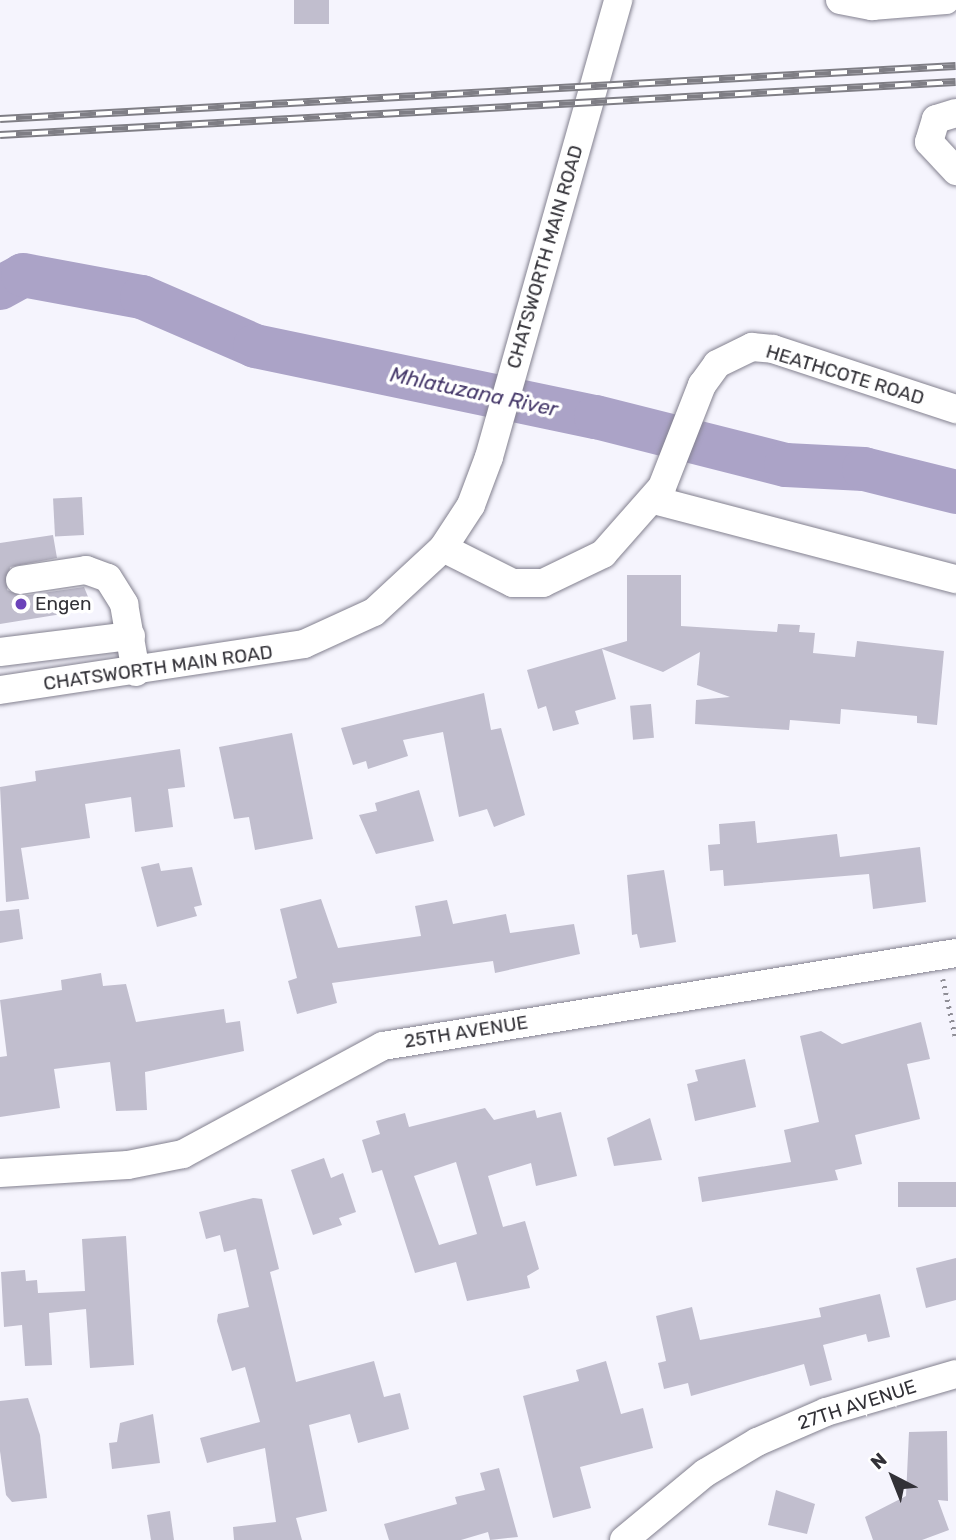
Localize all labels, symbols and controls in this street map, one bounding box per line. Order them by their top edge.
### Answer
street label: CHATSWORTH MAIN ROAD [502,143,588,371]
street label: HEATHCOTE ROAD [763,340,927,410]
water label: Mhlatuzana River [388,362,560,422]
place label: Engen [35,593,92,615]
marker: Engen [13,596,29,612]
street label: CHATSWORTH MAIN ROAD [42,641,274,695]
street label: 25TH AVENUE [402,1011,530,1053]
street label: 27TH AVENUE [795,1375,919,1435]
north arrow [858,1442,928,1512]
text: N [866,1448,891,1474]

